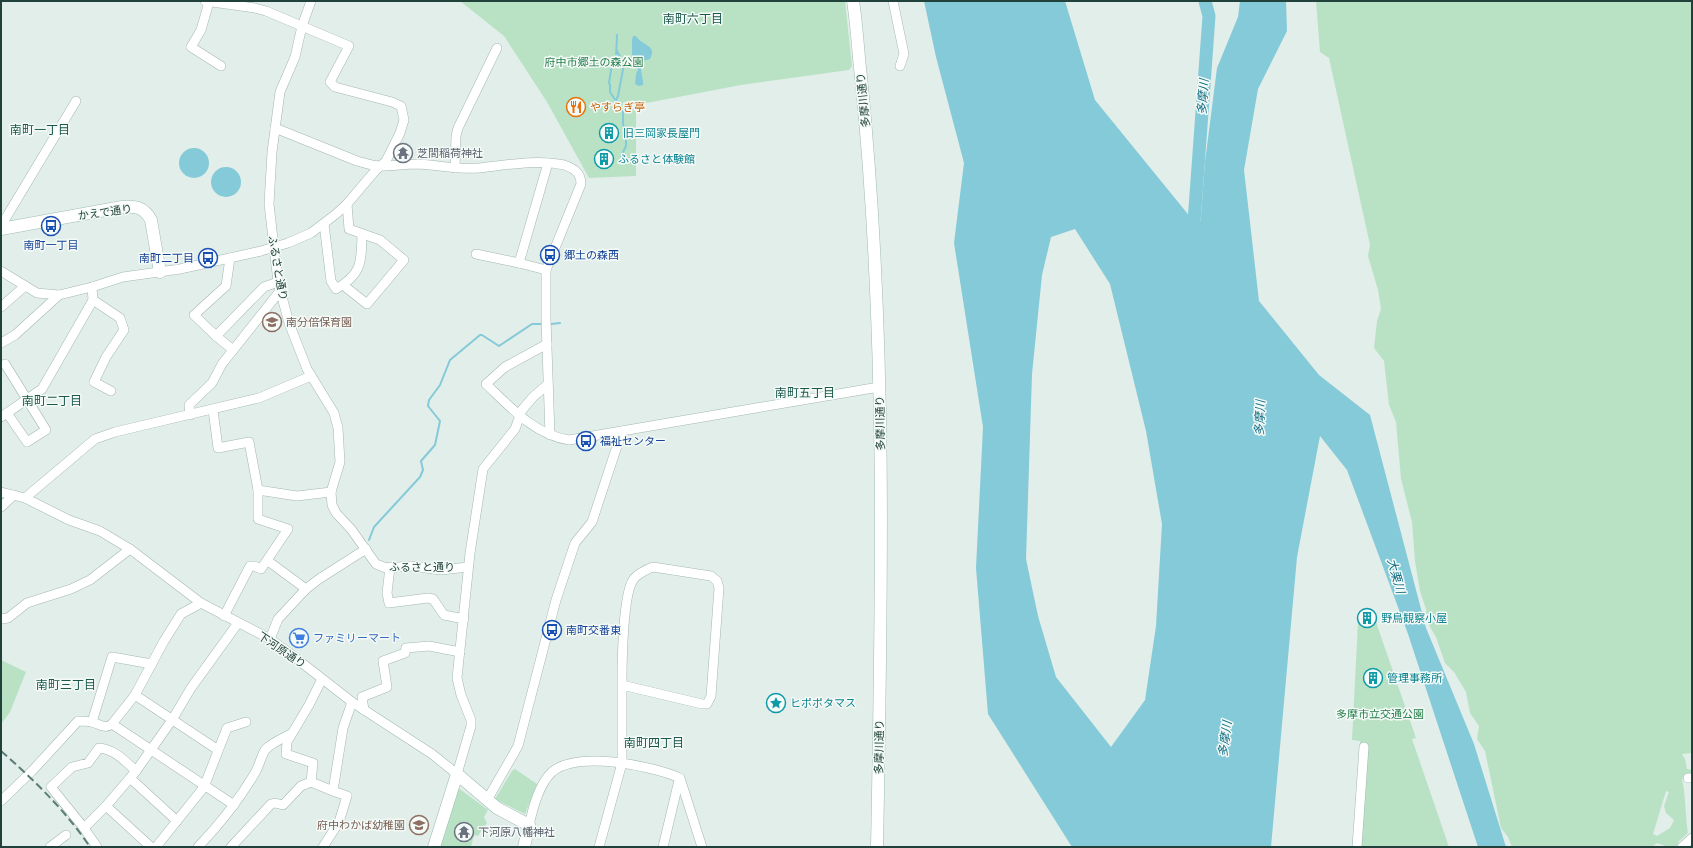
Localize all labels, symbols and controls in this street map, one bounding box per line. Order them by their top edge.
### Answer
district label: 南町六丁目 [663,11,723,26]
park label: 府中市郷土の森公園 [545,55,644,69]
street label: 多摩川通り [853,72,873,128]
water label: 多摩川 [1194,76,1211,115]
restaurant icon: やすらぎ亭 [565,96,587,118]
place label: やすらぎ亭 [590,100,645,114]
district label: 南町一丁目 [10,122,70,137]
building icon: 旧三岡家長屋門 [598,122,620,144]
place label: 旧三岡家長屋門 [623,126,700,140]
temple icon: 芝間稲荷神社 [392,142,414,164]
place label: 芝間稲荷神社 [417,146,483,160]
building icon: ふるさと体験館 [593,148,615,170]
place label: ふるさと体験館 [618,152,695,166]
street label: かえで通り [77,201,133,223]
bus stop icon: 南町一丁目 [40,215,62,237]
street label: ふるさと通り [265,234,291,302]
place label: 南町一丁目 [24,238,79,252]
bus stop icon: 郷土の森西 [539,244,561,266]
bus stop icon: 南町二丁目 [197,247,219,269]
place label: 郷土の森西 [564,248,619,262]
place label: 南町二丁目 [139,251,194,265]
school or university icon: 南分倍保育園 [261,311,283,333]
place label: 南分倍保育園 [286,315,352,329]
district label: 南町五丁目 [775,385,835,400]
district label: 南町二丁目 [22,393,82,408]
street label: 多摩川通り [873,395,887,451]
water label: 多摩川 [1251,398,1268,436]
bus stop icon: 福祉センター [575,430,597,452]
place label: 福祉センター [600,434,666,448]
water label: 大栗川 [1384,556,1409,597]
street label: ふるさと通り [389,560,455,574]
building icon: 野鳥観察小屋 [1356,607,1378,629]
place label: 野鳥観察小屋 [1381,611,1447,625]
bus stop icon: 南町交番東 [541,619,563,641]
place label: 南町交番東 [566,623,621,637]
supermarket icon: ファミリーマート [288,627,310,649]
street label: 下河原通り [255,629,309,671]
place label: ファミリーマート [313,631,401,645]
building icon: 管理事務所 [1362,667,1384,689]
place label: 管理事務所 [1387,671,1443,685]
district label: 南町三丁目 [36,677,96,692]
place icon: ヒポポタマス [765,692,787,714]
place label: ヒポポタマス [790,696,856,710]
park label: 多摩市立交通公園 [1336,707,1424,721]
water label: 多摩川 [1215,718,1235,758]
street label: 多摩川通り [872,719,886,775]
district label: 南町四丁目 [624,735,684,750]
school or university icon: 府中わかば幼稚園 [408,814,430,836]
place label: 府中わかば幼稚園 [317,818,405,832]
temple icon: 下河原八幡神社 [453,821,475,843]
place label: 下河原八幡神社 [478,825,555,839]

